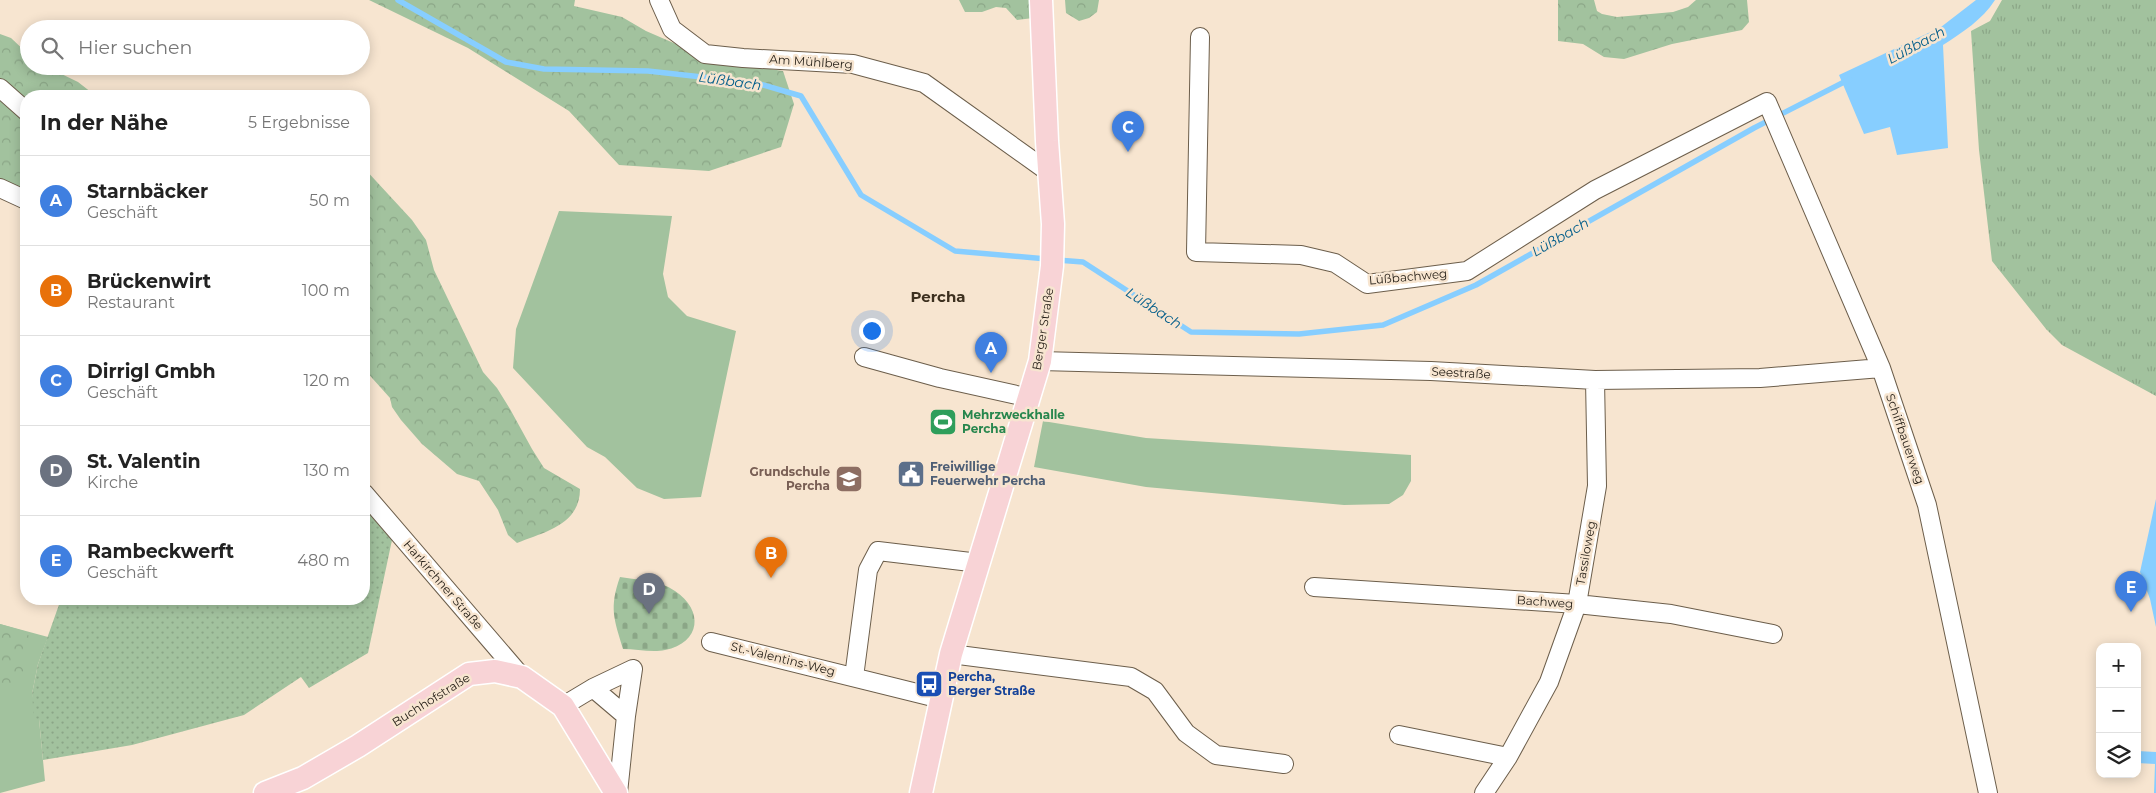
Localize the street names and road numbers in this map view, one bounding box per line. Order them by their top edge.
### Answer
street label: Am Mühlberg [769,51,853,72]
street label: Lüßbachweg [1368,266,1448,287]
street label: Berger Straße [1029,287,1056,371]
street label: Seestraße [1431,363,1491,382]
street label: Schiffbauerweg [1883,392,1928,486]
street label: Tassiloweg [1572,520,1599,586]
street label: Harkirchner Straße [400,537,486,632]
street label: Bachweg [1516,592,1574,611]
street label: St.-Valentins-Weg [729,638,837,679]
street label: Buchhofstraße [389,670,472,730]

